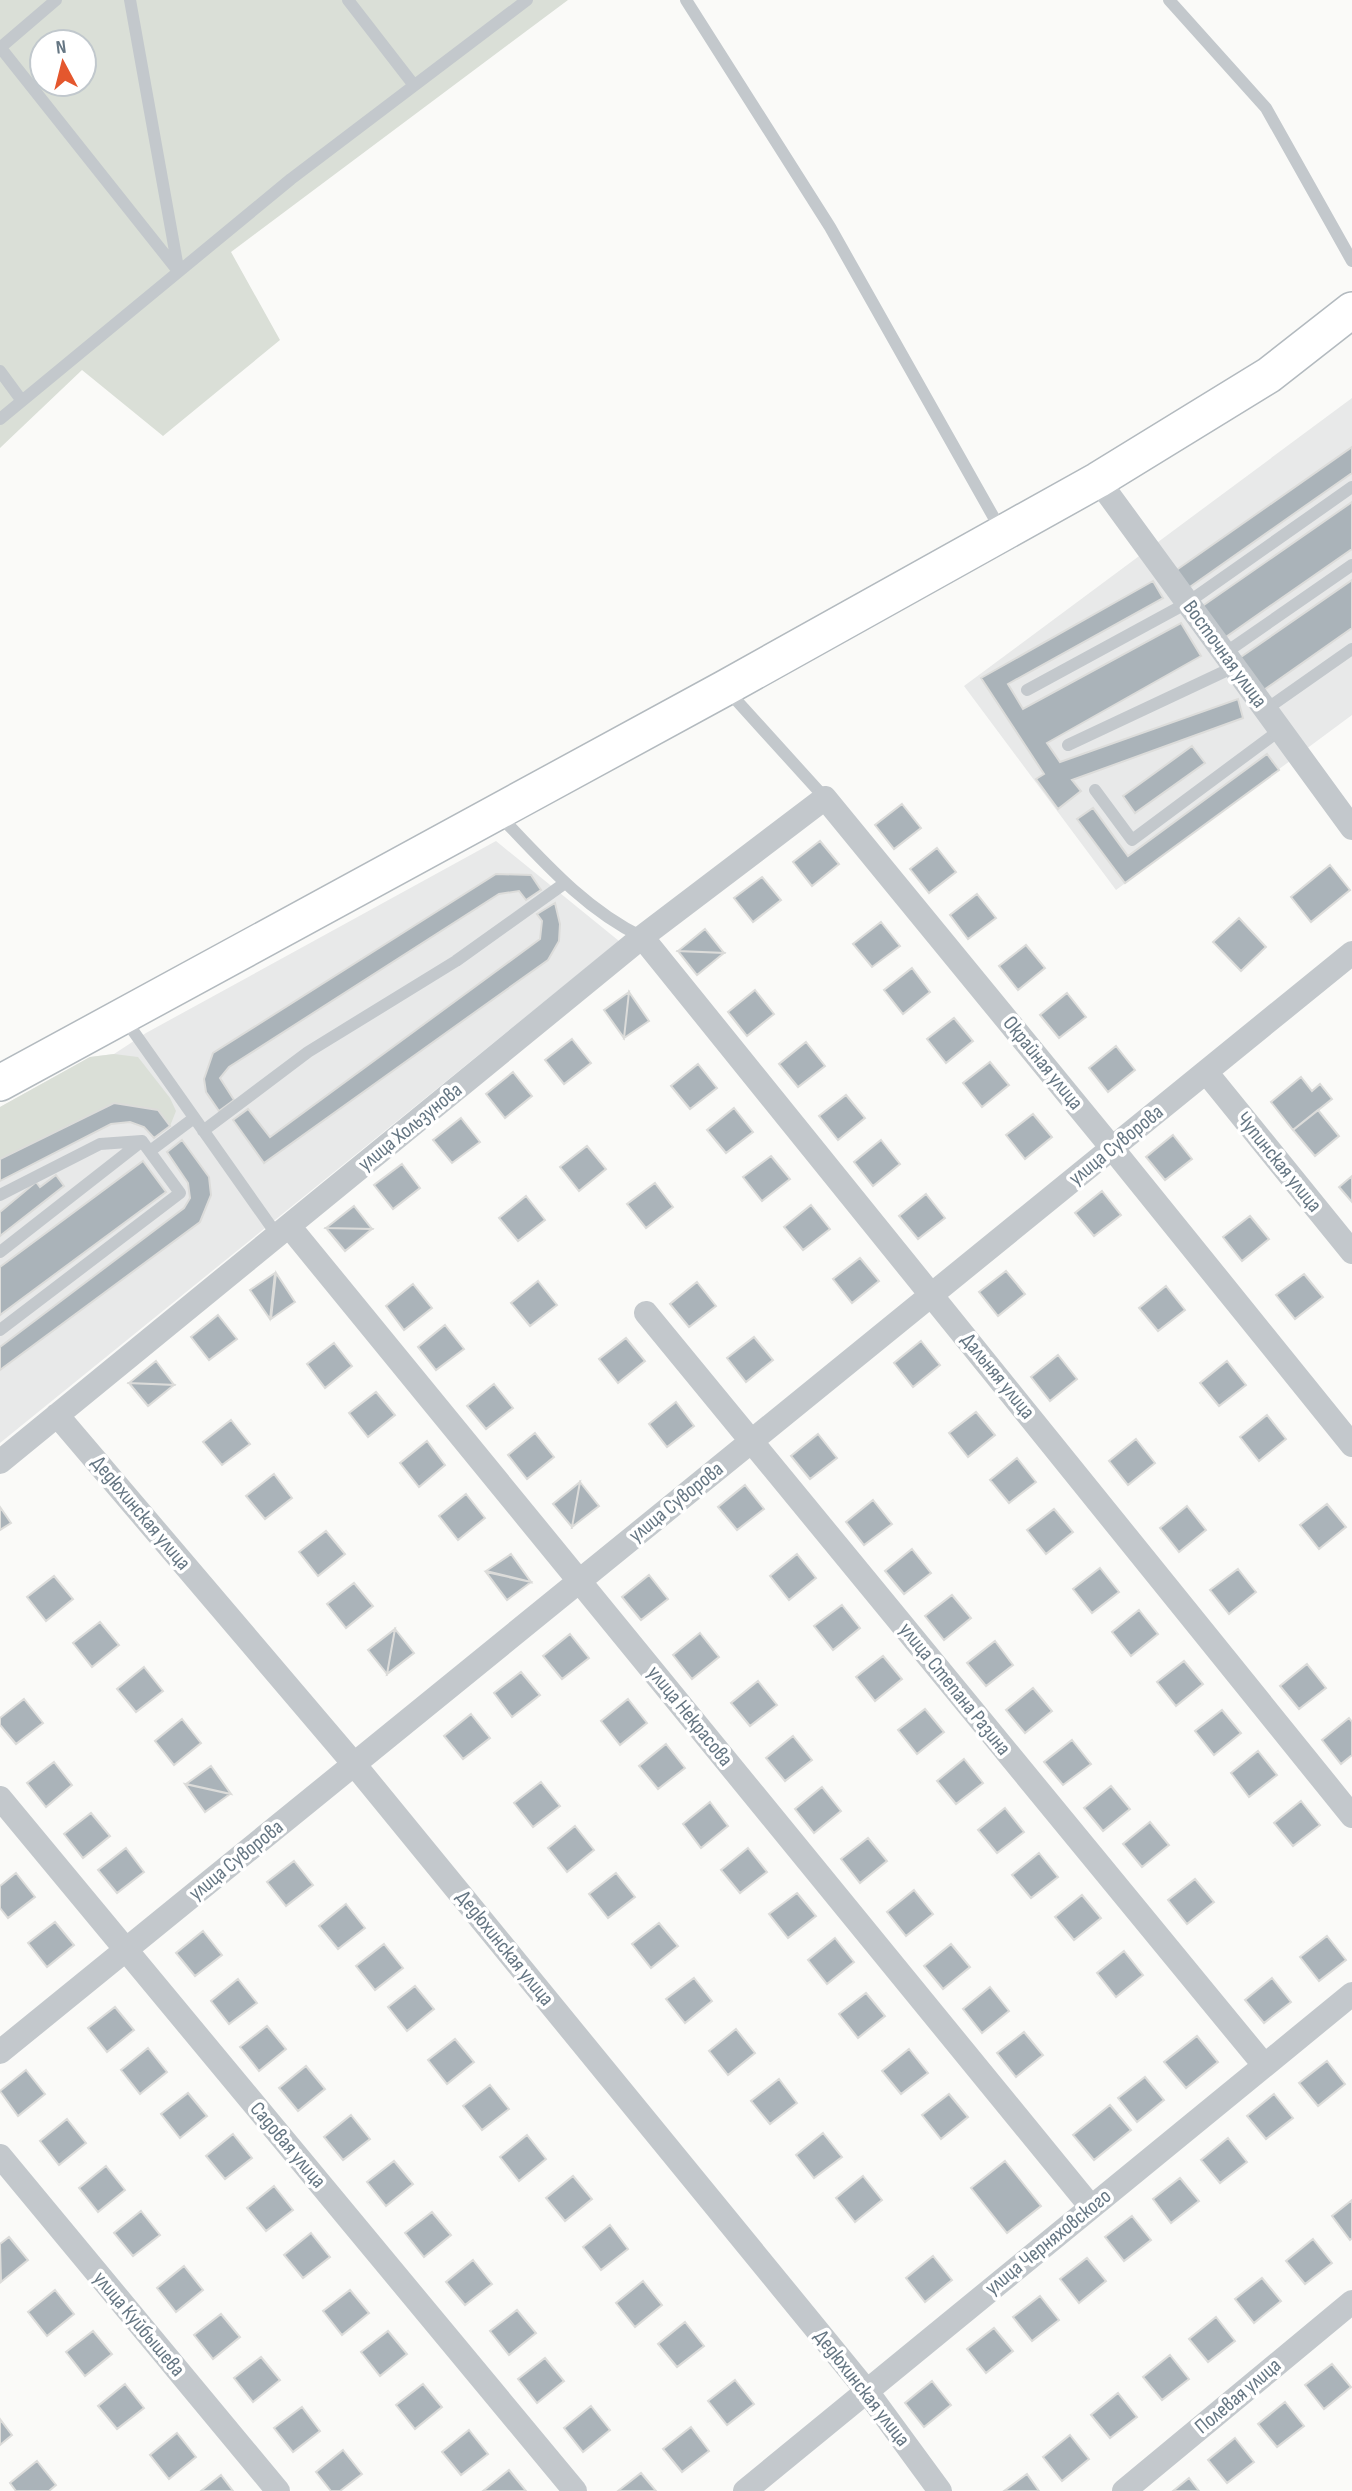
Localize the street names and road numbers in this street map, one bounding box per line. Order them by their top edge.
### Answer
street label: Восточная улица [1178,596,1272,712]
street label: Окрайная улица [998,1011,1088,1115]
street label: улица Хользунова [353,1077,467,1177]
street label: улица Суворова [1064,1099,1168,1191]
street label: Чупинская улица [1231,1107,1327,1217]
street label: Дальняя улица [956,1328,1040,1424]
street label: Дедюхинская улица [86,1451,196,1575]
street label: улица Суворова [624,1456,728,1548]
street label: улица Степана Разина [894,1618,1016,1760]
street label: улица Некрасова [642,1661,738,1771]
street label: улица Суворова [184,1814,288,1906]
street label: Дедюхинская улица [451,1885,559,2011]
street label: Садовая улица [245,2097,331,2193]
street label: улица Черняховского [980,2184,1116,2300]
street label: улица Куйбышева [88,2266,190,2382]
street label: Дедюхинская улица [809,2325,915,2451]
street label: Полевая улица [1190,2353,1286,2439]

